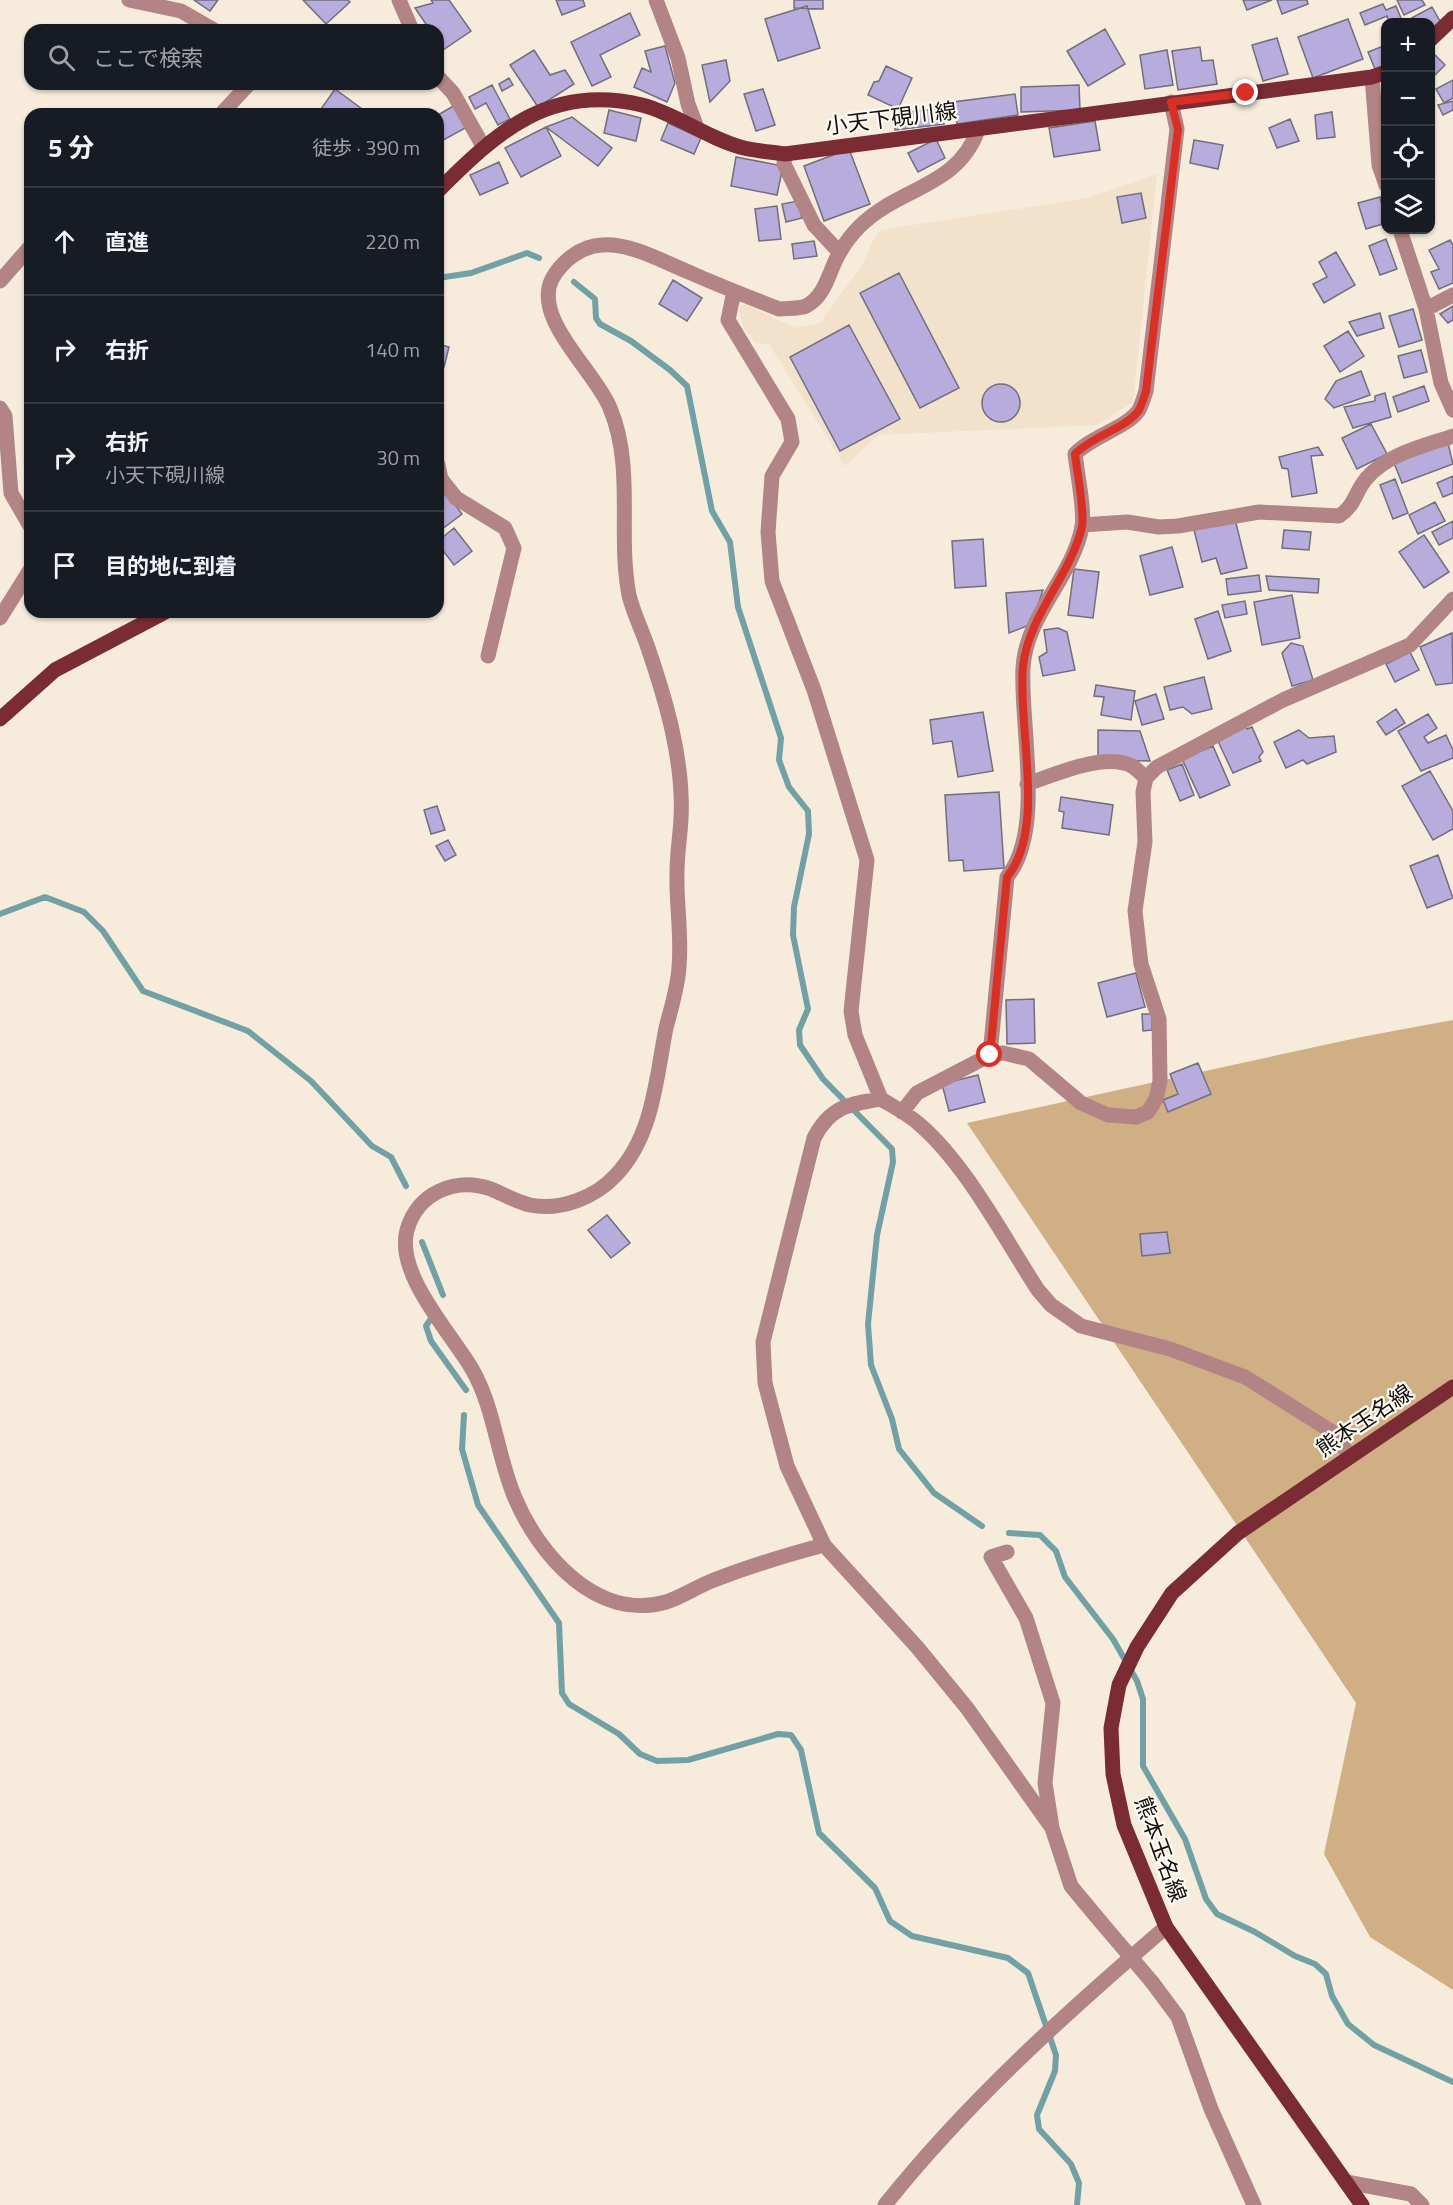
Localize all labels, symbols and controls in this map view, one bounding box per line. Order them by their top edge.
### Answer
map controls [1381,18,1435,234]
button: + [1381,18,1435,72]
search box [24,24,444,90]
icon: search [45,41,78,74]
text: ここで検索 [93,41,203,75]
button: − [1381,72,1435,126]
route end [1232,79,1258,105]
street label: 小天下硯川線 [823,93,959,143]
button: locate [1381,126,1435,180]
text: 5 分 [48,128,94,167]
text: 徒歩 · 390 m [312,132,420,163]
button: layers [1381,180,1435,234]
icon: ahead [48,225,81,258]
text: 直進 [105,225,149,259]
text: 220 m [365,226,420,257]
icon: right [48,333,81,366]
text: 右折 [105,333,149,367]
text: 140 m [365,334,420,365]
text: 右折 [105,425,149,459]
icon: right [48,441,81,474]
text: 30 m [376,442,420,473]
text: 小天下硯川線 [105,459,225,490]
icon: arrive [48,549,81,582]
text: 目的地に到着 [105,549,237,583]
route start [976,1041,1002,1067]
street label: 熊本玉名線 [1309,1375,1419,1465]
street label: 熊本玉名線 [1126,1791,1196,1907]

